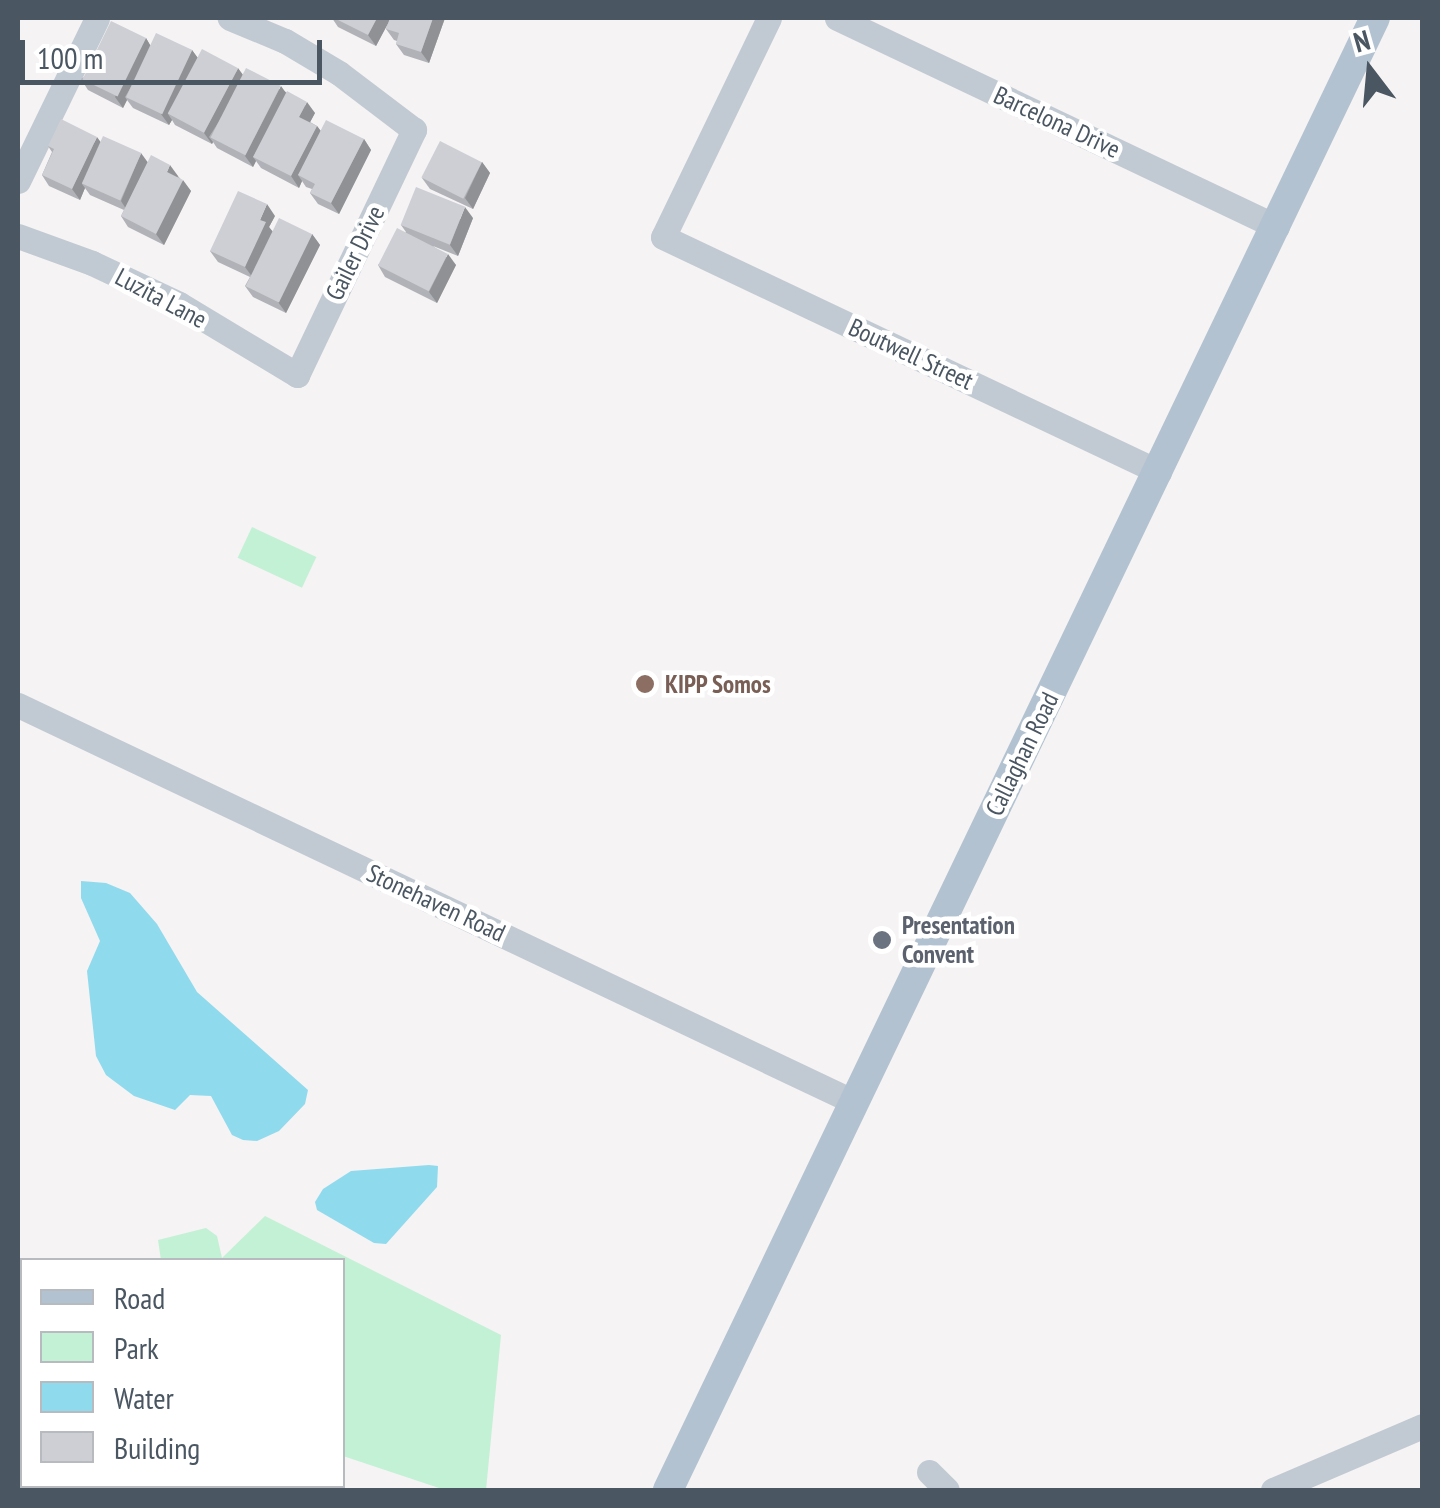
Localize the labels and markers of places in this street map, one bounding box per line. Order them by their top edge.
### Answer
place label: KIPP Somos [665,669,771,699]
marker: KIPP Somos [634,673,656,695]
place label: Presentation Convent [902,911,1015,970]
marker: Presentation Convent [871,929,893,951]

